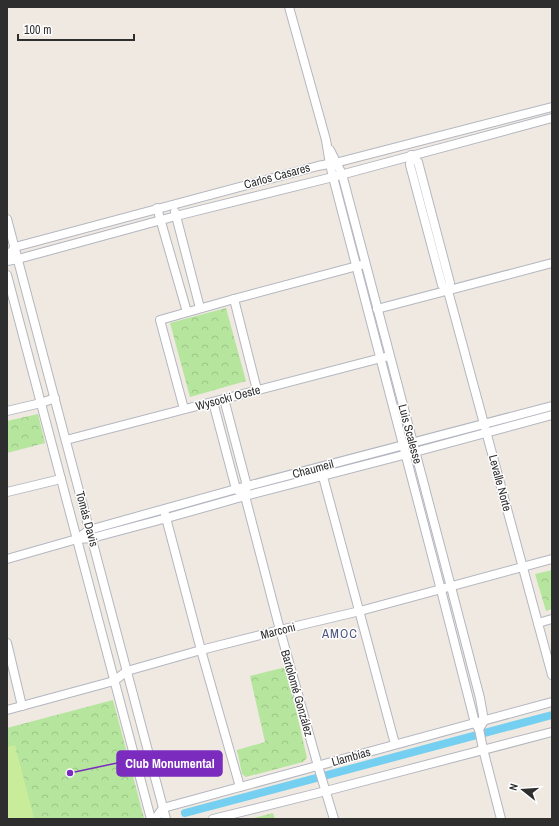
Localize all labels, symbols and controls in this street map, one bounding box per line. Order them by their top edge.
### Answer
scale bar [18,16,134,42]
text: 100 m [24,22,51,38]
street label: Carlos Casares [242,159,312,193]
street label: Wysocki Oeste [194,382,262,414]
street label: Luis Scalesse [394,402,426,466]
street label: Levalle Norte [485,453,515,513]
street label: Chaumeil [291,456,335,482]
street label: Tomás Davis [72,489,102,549]
street label: Marconi [259,619,297,643]
district label: AMOC [321,625,358,642]
street label: Bartolomé González [277,648,317,738]
street label: Llambías [330,744,372,770]
callout: Club Monumental [117,751,222,776]
text: Club Monumental [125,755,215,772]
north arrow [503,770,543,810]
text: N [506,782,521,792]

